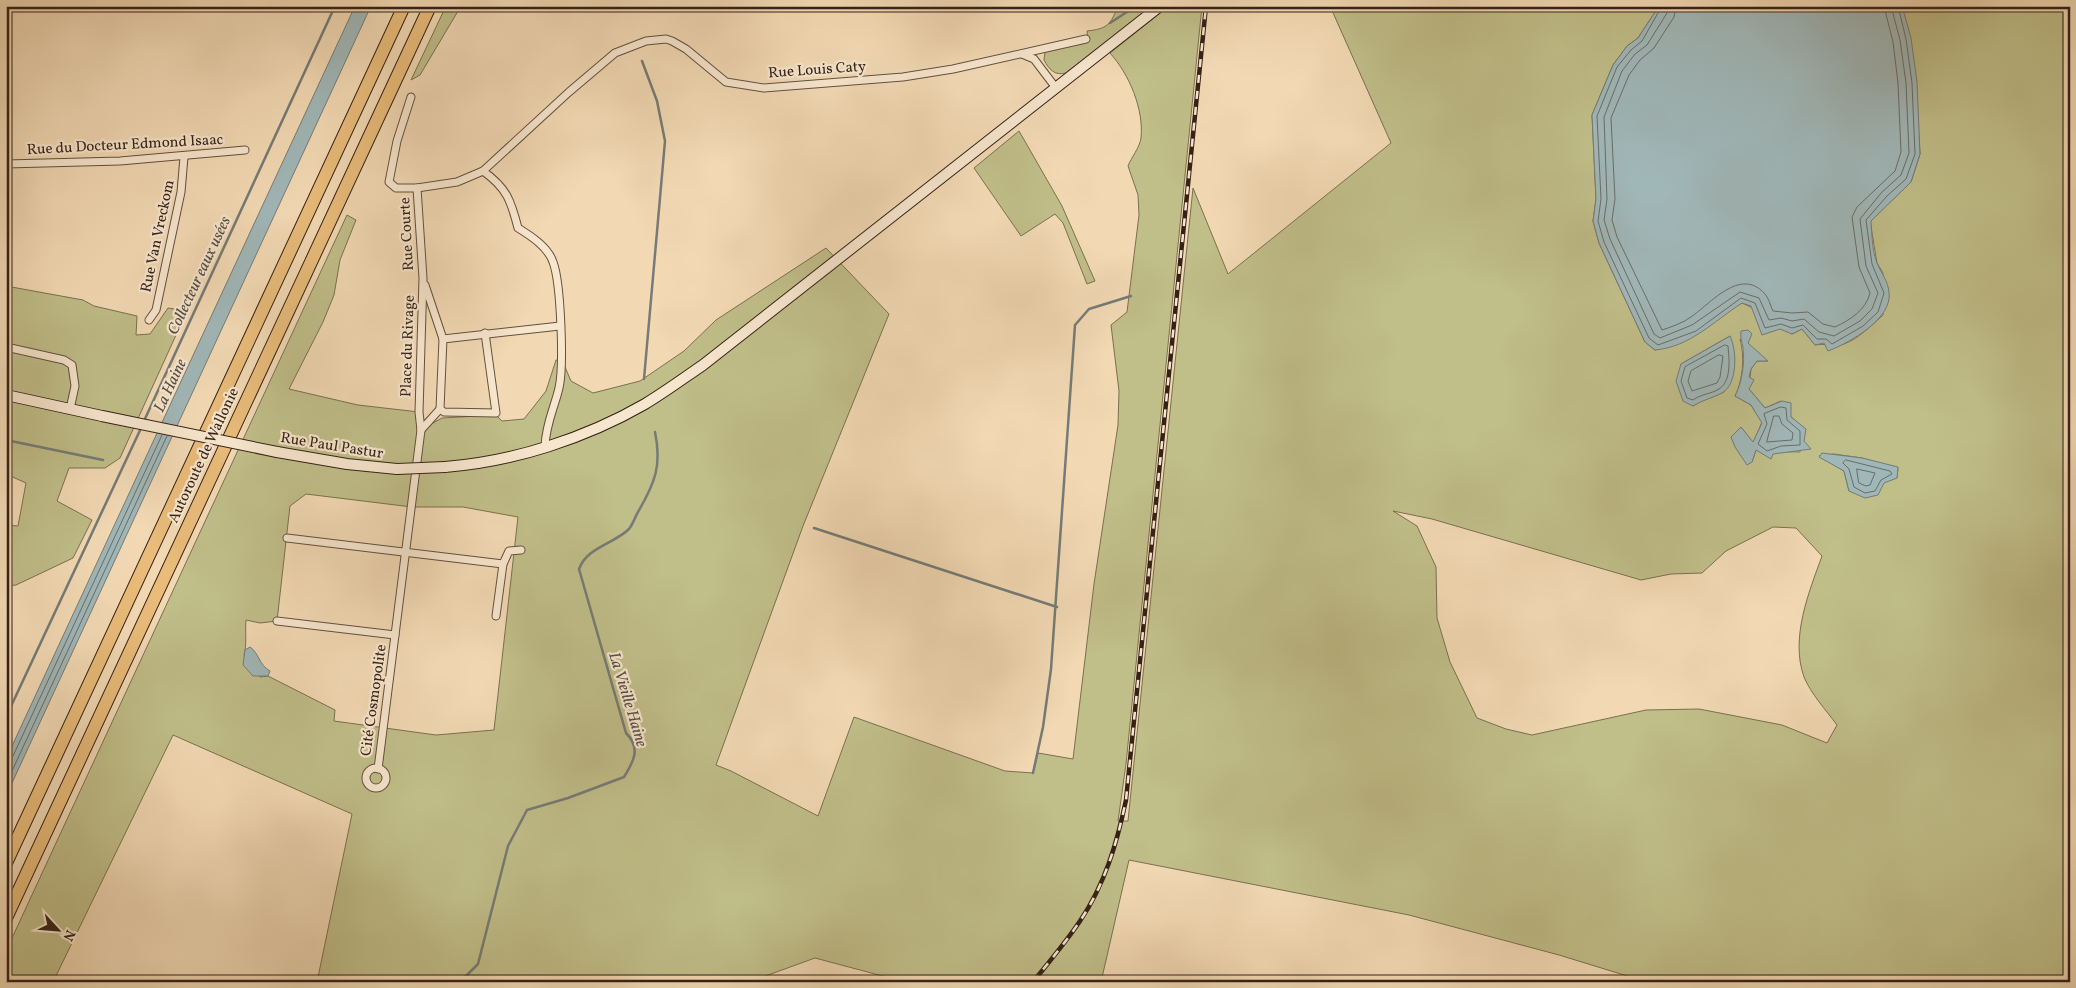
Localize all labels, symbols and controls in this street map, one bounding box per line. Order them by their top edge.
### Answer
street label: Rue Louis Caty [767,57,867,84]
street label: Rue du Docteur Edmond Isaac [26,130,224,161]
street label: Rue Van Vreckom [136,178,181,294]
street label: Rue Courte [395,197,420,271]
water label: Collecteur eaux usées [163,213,237,339]
street label: Place du Rivage [396,295,421,398]
water label: La Haine [149,355,193,416]
street label: Autoroute de Wallonie [164,385,245,527]
street label: Rue Paul Pastur [279,428,385,465]
street label: Cité Cosmopolite [356,643,393,757]
water label: La Vieille Haine [602,650,652,750]
north arrow [32,906,82,956]
text: N [58,926,79,944]

